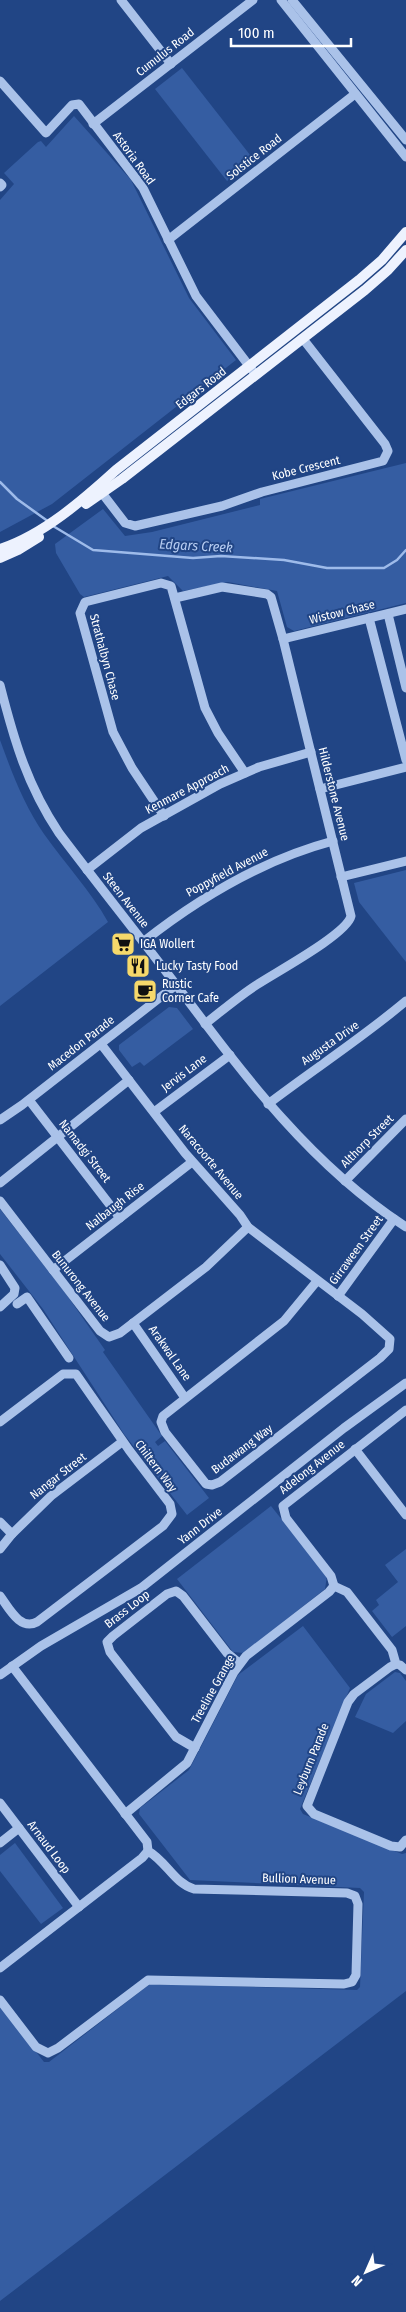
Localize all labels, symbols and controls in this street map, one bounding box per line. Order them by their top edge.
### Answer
scale bar [231,15,351,47]
text: 100 m [238,24,275,42]
street label: Cumulus Road [133,25,197,79]
street label: Astoria Road [110,129,158,187]
street label: Solstice Road [224,131,284,183]
street label: Edgars Road [173,364,229,412]
street label: Kobe Crescent [271,453,341,483]
water label: Edgars Creek [159,536,233,556]
street label: Wistow Chase [308,597,376,627]
street label: Strathalbyn Chase [87,612,123,702]
street label: Hilderstone Avenue [316,746,352,842]
street label: Kenmare Approach [143,761,231,817]
street label: Poppyfield Avenue [184,844,270,900]
street label: Steen Avenue [100,869,152,931]
supermarket icon: IGA Wollert [110,931,136,957]
place label: IGA Wollert [140,937,195,951]
restaurant icon: Lucky Tasty Food [125,953,151,979]
place label: Lucky Tasty Food [156,959,238,973]
place label: Rustic Corner Cafe [162,977,219,1005]
cafe icon: Rustic Corner Cafe [132,978,158,1004]
street label: Macedon Parade [45,1013,117,1073]
street label: Augusta Drive [298,1018,362,1068]
street label: Jervis Lane [159,1051,209,1095]
street label: Althorp Street [338,1112,396,1170]
street label: Namadgi Street [56,1117,114,1185]
street label: Naracoorte Avenue [176,1122,246,1202]
street label: Nalbaugh Rise [83,1179,147,1233]
street label: Girraween Street [326,1213,386,1287]
street label: Bunurong Avenue [49,1248,113,1324]
street label: Arakwal Lane [146,1323,194,1383]
street label: Budawang Way [209,1421,276,1477]
street label: Chiltern Way [132,1437,180,1495]
street label: Adelong Avenue [277,1437,347,1497]
street label: Nangar Street [27,1450,89,1502]
street label: Yann Drive [175,1505,225,1547]
street label: Brass Loop [102,1587,152,1631]
street label: Treeline Grange [188,1652,238,1726]
street label: Leyburn Parade [290,1721,332,1797]
street label: Arnaud Loop [25,1818,73,1876]
street label: Bullion Avenue [262,1871,336,1887]
north arrow [341,2247,391,2297]
text: N [348,2272,366,2290]

